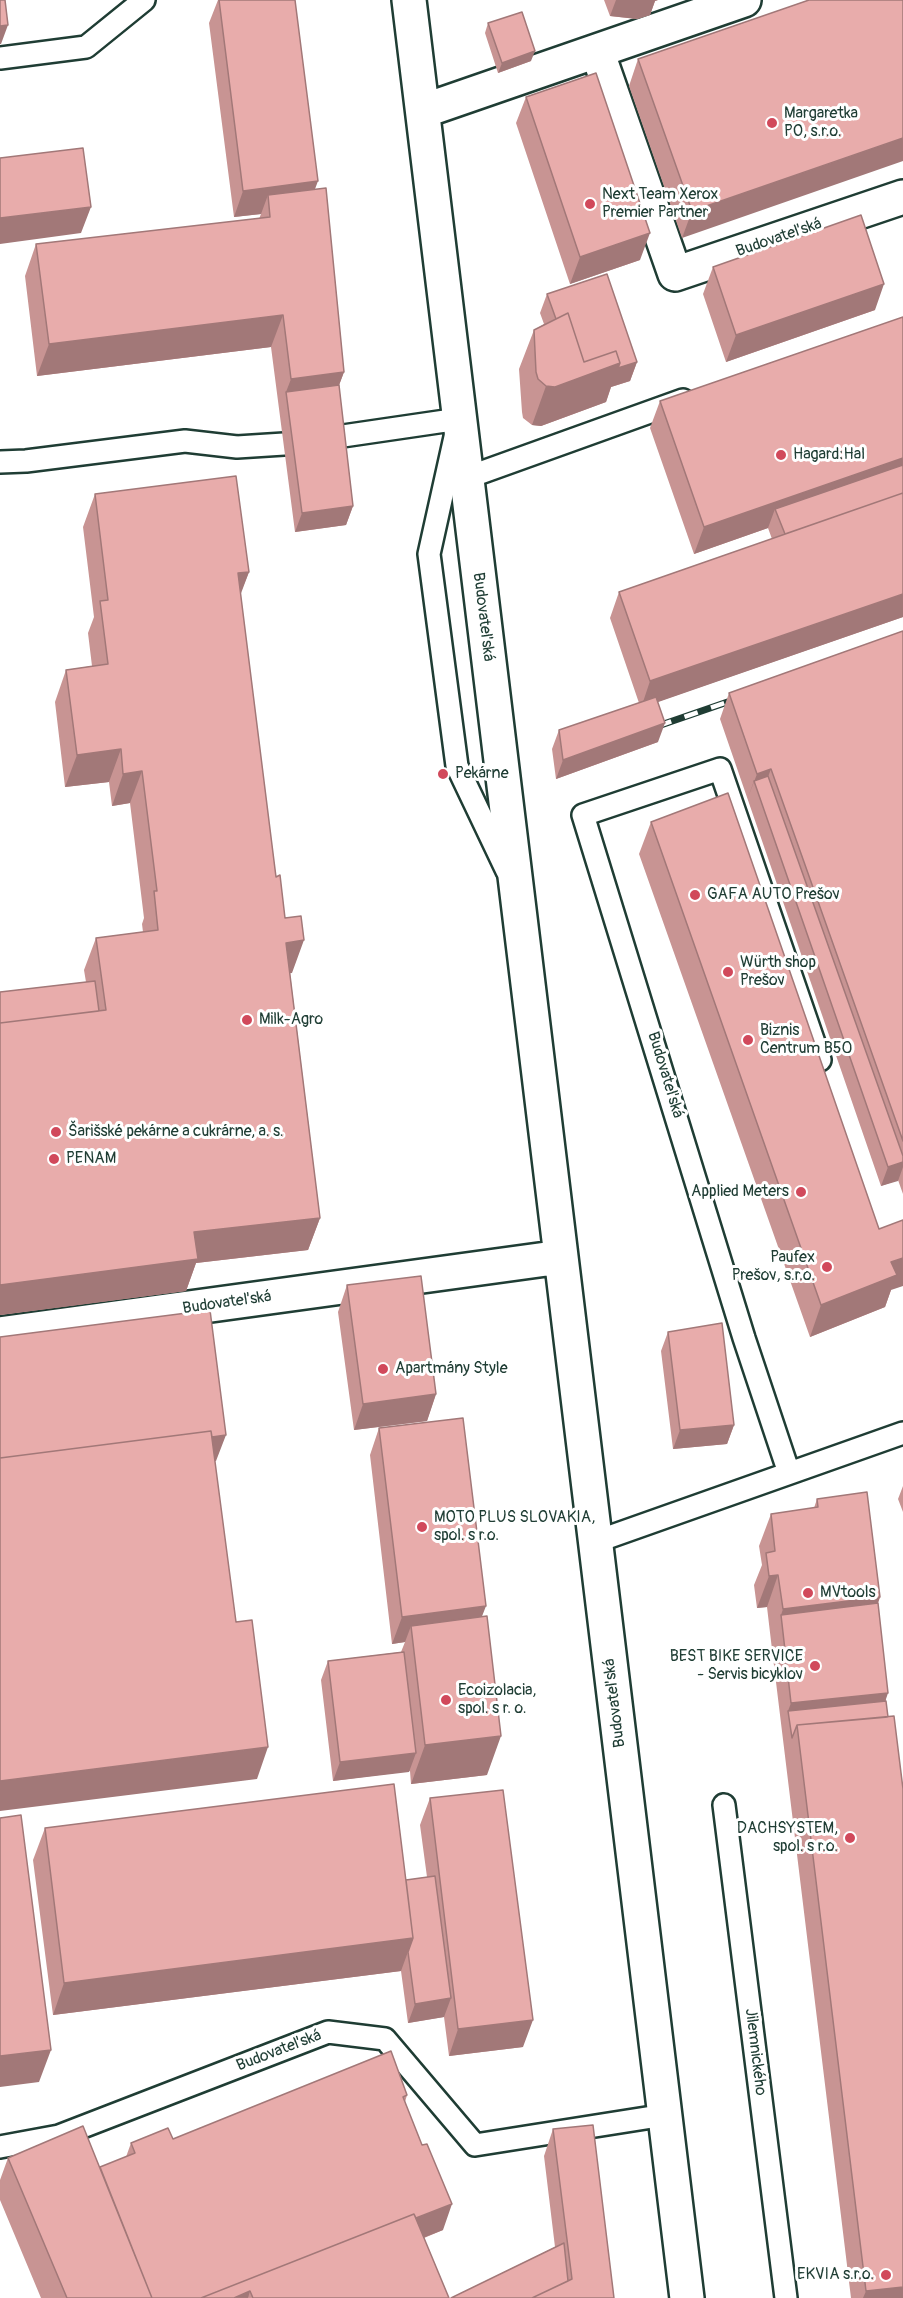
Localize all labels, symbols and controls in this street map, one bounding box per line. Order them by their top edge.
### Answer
place label: Margaretka PO, s.r.o. [784,104,858,142]
marker: Margaretka PO, s.r.o. [765,116,779,130]
place label: Next Team Xerox Premier Partner [602,185,718,223]
marker: Next Team Xerox Premier Partner [583,197,597,211]
street label: Budovateľská [734,214,824,262]
place label: Hagard:Hal [793,445,865,465]
marker: Hagard:Hal [774,448,788,462]
street label: Budovateľská [468,571,498,663]
place label: Pekárne [455,764,509,784]
marker: Pekárne [436,767,450,781]
place label: GAFA AUTO Prešov [707,885,840,905]
marker: GAFA AUTO Prešov [688,888,702,902]
place label: Würth shop Prešov [740,953,816,991]
marker: Würth shop Prešov [721,965,735,979]
place label: Milk-Agro [259,1010,323,1030]
marker: Milk-Agro [240,1013,254,1027]
place label: Biznis Centrum B50 [760,1021,852,1059]
street label: Budovateľská [643,1029,687,1121]
marker: Biznis Centrum B50 [741,1033,755,1047]
place label: Šarišské pekárne a cukrárne, a. s. [68,1122,284,1142]
marker: Šarišské pekárne a cukrárne, a. s. [49,1125,63,1139]
place label: PENAM [66,1149,116,1169]
marker: PENAM [47,1152,61,1166]
place label: Applied Meters [691,1182,789,1202]
marker: Applied Meters [794,1185,808,1199]
place label: Paufex Prešov, s.r.o. [732,1248,815,1286]
marker: Paufex Prešov, s.r.o. [820,1260,834,1274]
street label: Budovateľská [181,1287,273,1319]
place label: Apartmány Style [395,1359,508,1379]
marker: Apartmány Style [376,1362,390,1376]
place label: MOTO PLUS SLOVAKIA, spol. s r.o. [434,1508,595,1546]
marker: MOTO PLUS SLOVAKIA, spol. s r.o. [415,1520,429,1534]
place label: MVtools [820,1583,876,1603]
marker: MVtools [801,1586,815,1600]
place label: BEST BIKE SERVICE - Servis bicyklov [670,1647,803,1685]
street label: Budovateľská [600,1657,630,1749]
marker: BEST BIKE SERVICE - Servis bicyklov [808,1659,822,1673]
place label: Ecoizolacia, spol. s r. o. [458,1681,536,1719]
marker: Ecoizolacia, spol. s r. o. [439,1693,453,1707]
place label: DACHSYSTEM, spol. s r.o. [737,1819,838,1857]
marker: DACHSYSTEM, spol. s r.o. [843,1831,857,1845]
street label: Jilemnického [740,2007,770,2097]
street label: Budovateľská [234,2026,324,2076]
place label: EKVIA s.r.o. [797,2265,874,2285]
marker: EKVIA s.r.o. [879,2268,893,2282]

